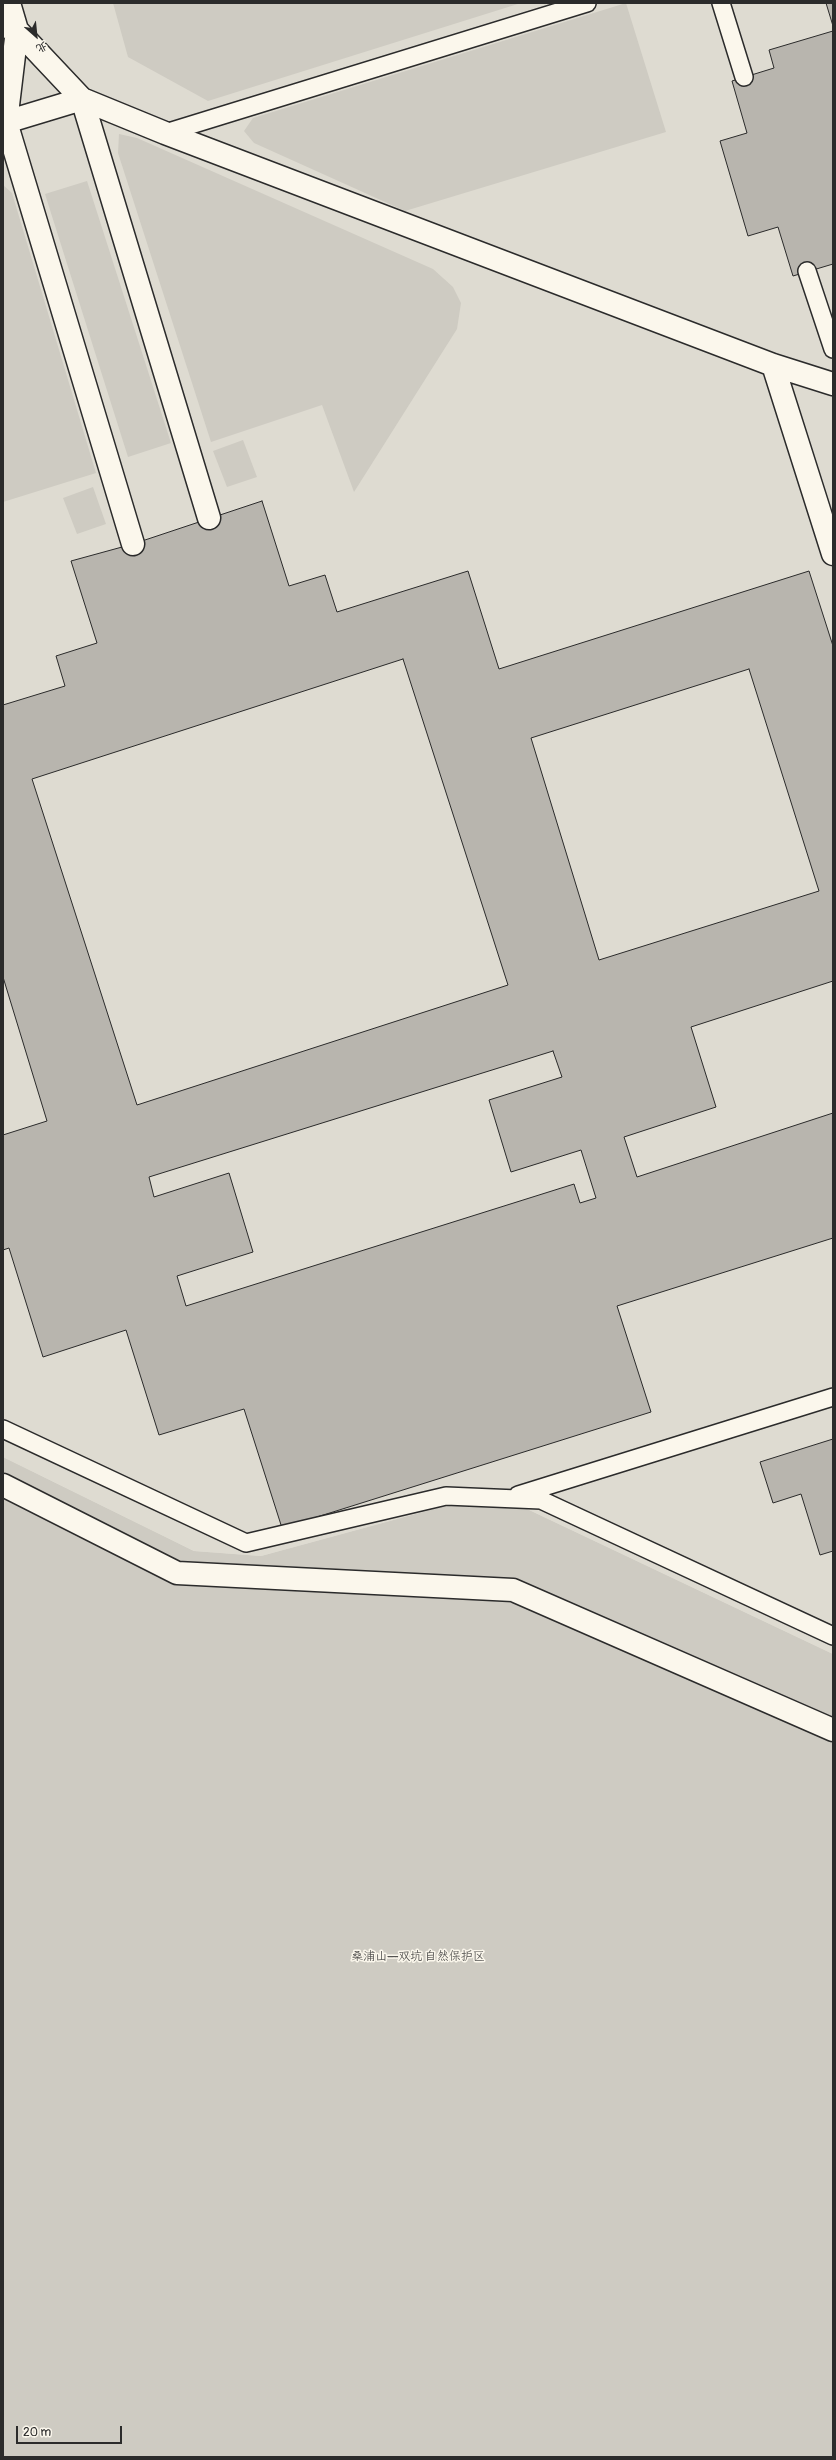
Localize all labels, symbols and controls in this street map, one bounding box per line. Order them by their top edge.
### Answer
north arrow [16,16,56,56]
text: 北 [34,39,50,55]
park label: 桑浦山—双坑 自然保护区 [351,1950,485,1964]
scale bar [18,2418,124,2444]
text: 20 m [23,2425,51,2440]

